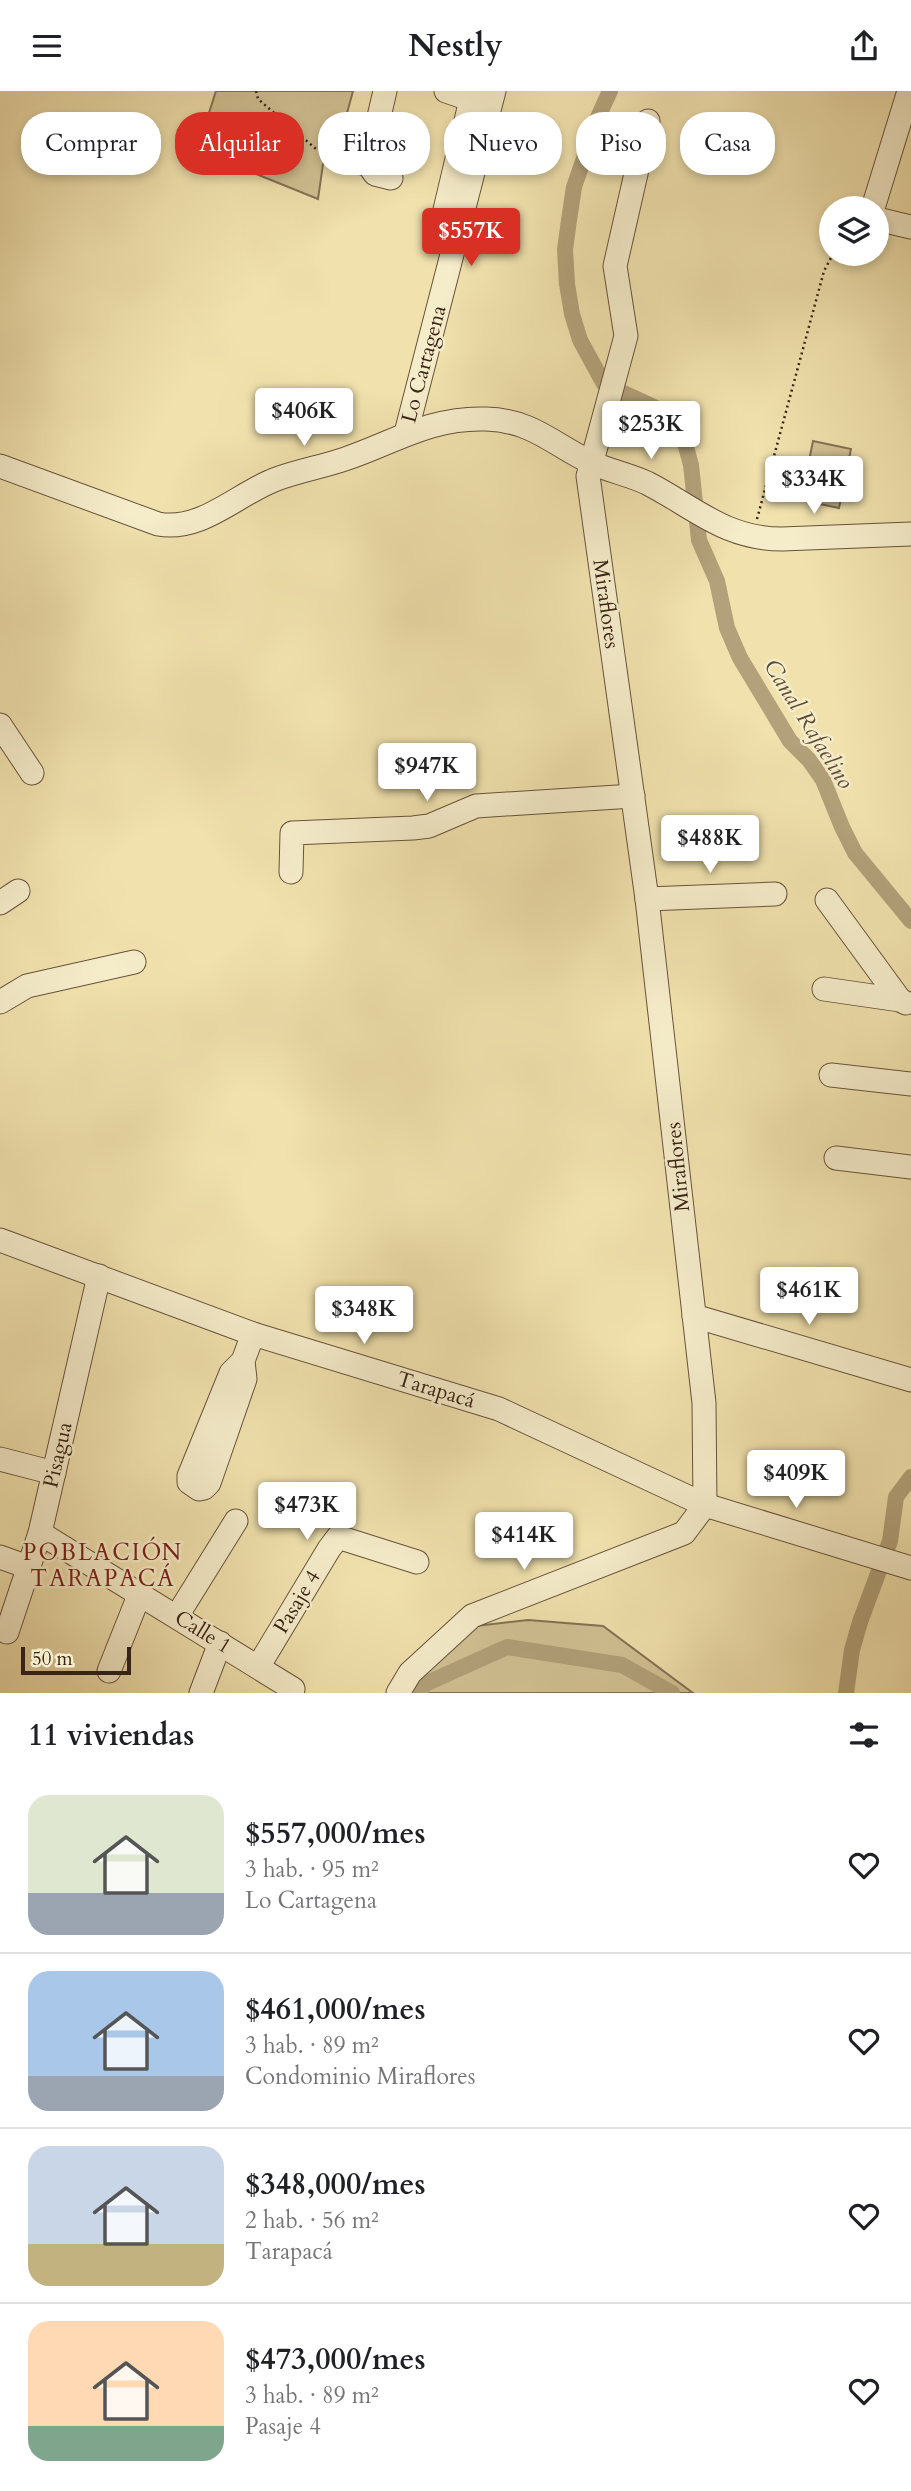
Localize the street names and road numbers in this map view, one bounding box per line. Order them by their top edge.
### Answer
street label: Lo Cartagena [394,302,454,426]
street label: Miraflores [585,557,627,651]
street label: Miraflores [659,1121,697,1213]
street label: Tarapacá [393,1364,479,1416]
street label: Pisagua [36,1419,80,1491]
street label: Pasaje 4 [267,1565,327,1639]
street label: Calle 1 [169,1603,237,1661]

